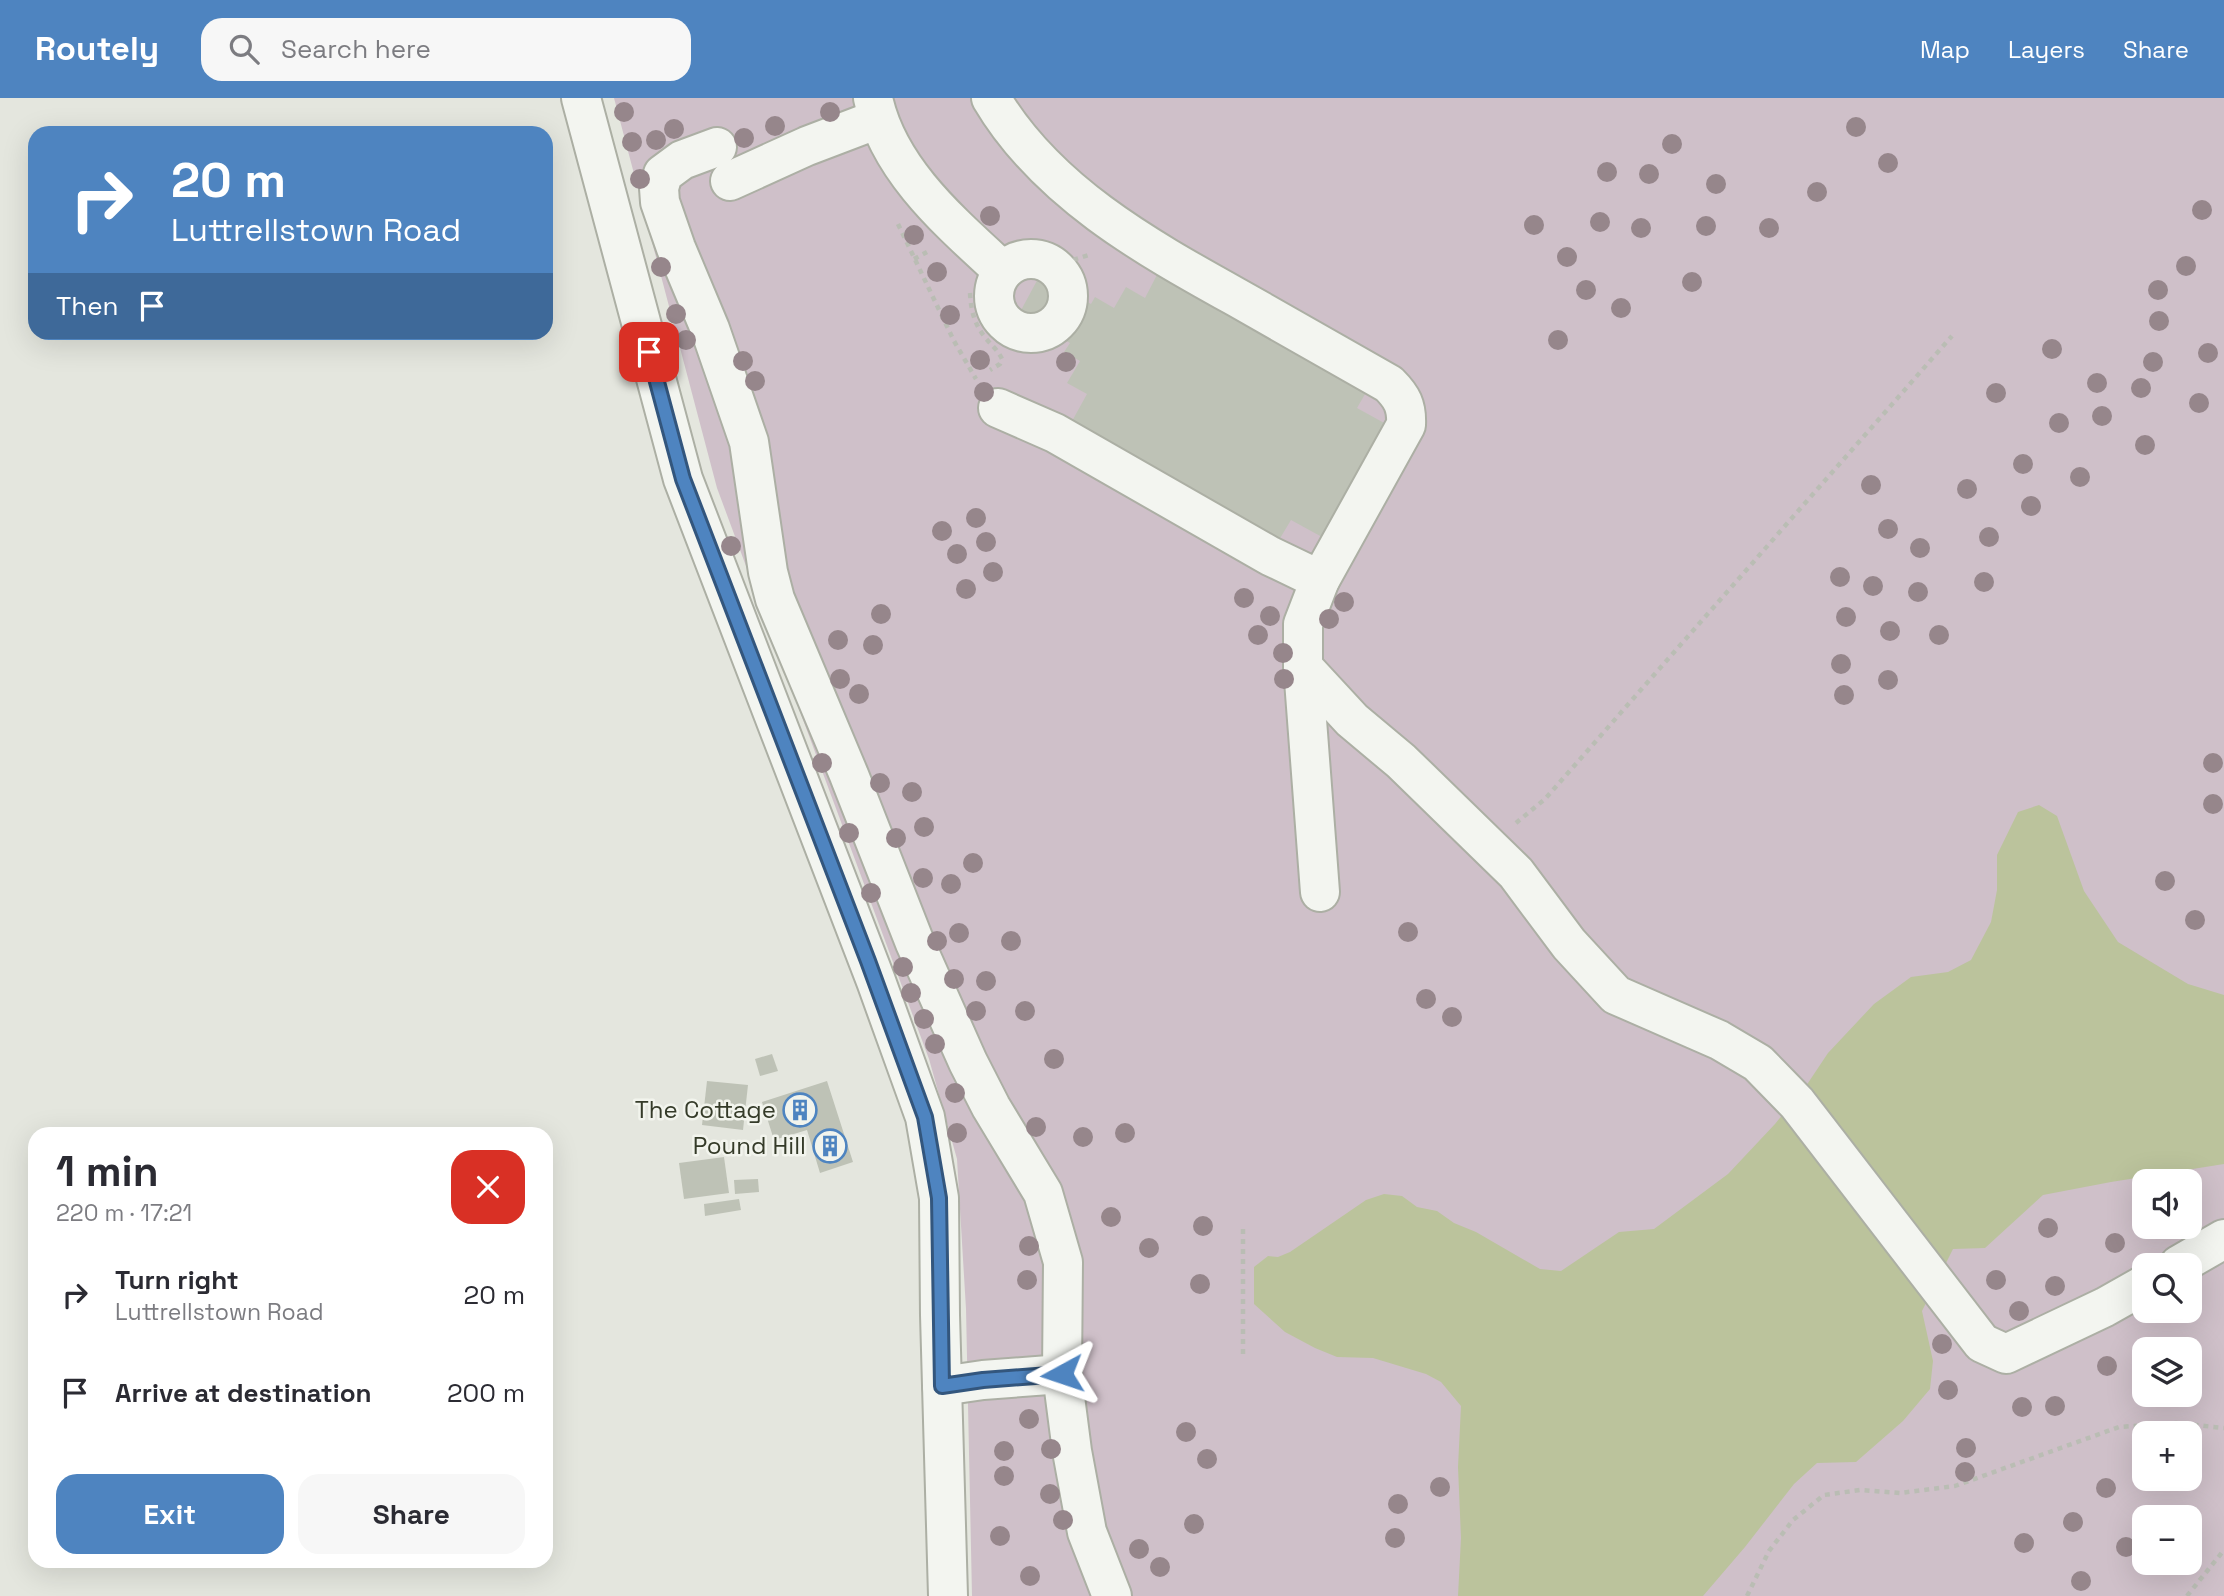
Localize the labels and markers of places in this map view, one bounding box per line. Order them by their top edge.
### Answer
pin [619,322,679,382]
building icon: The Cottage [781,1091,819,1129]
place label: The Cottage [635,1094,776,1125]
building icon: Pound Hill [811,1127,849,1165]
place label: Pound Hill [693,1130,806,1161]

